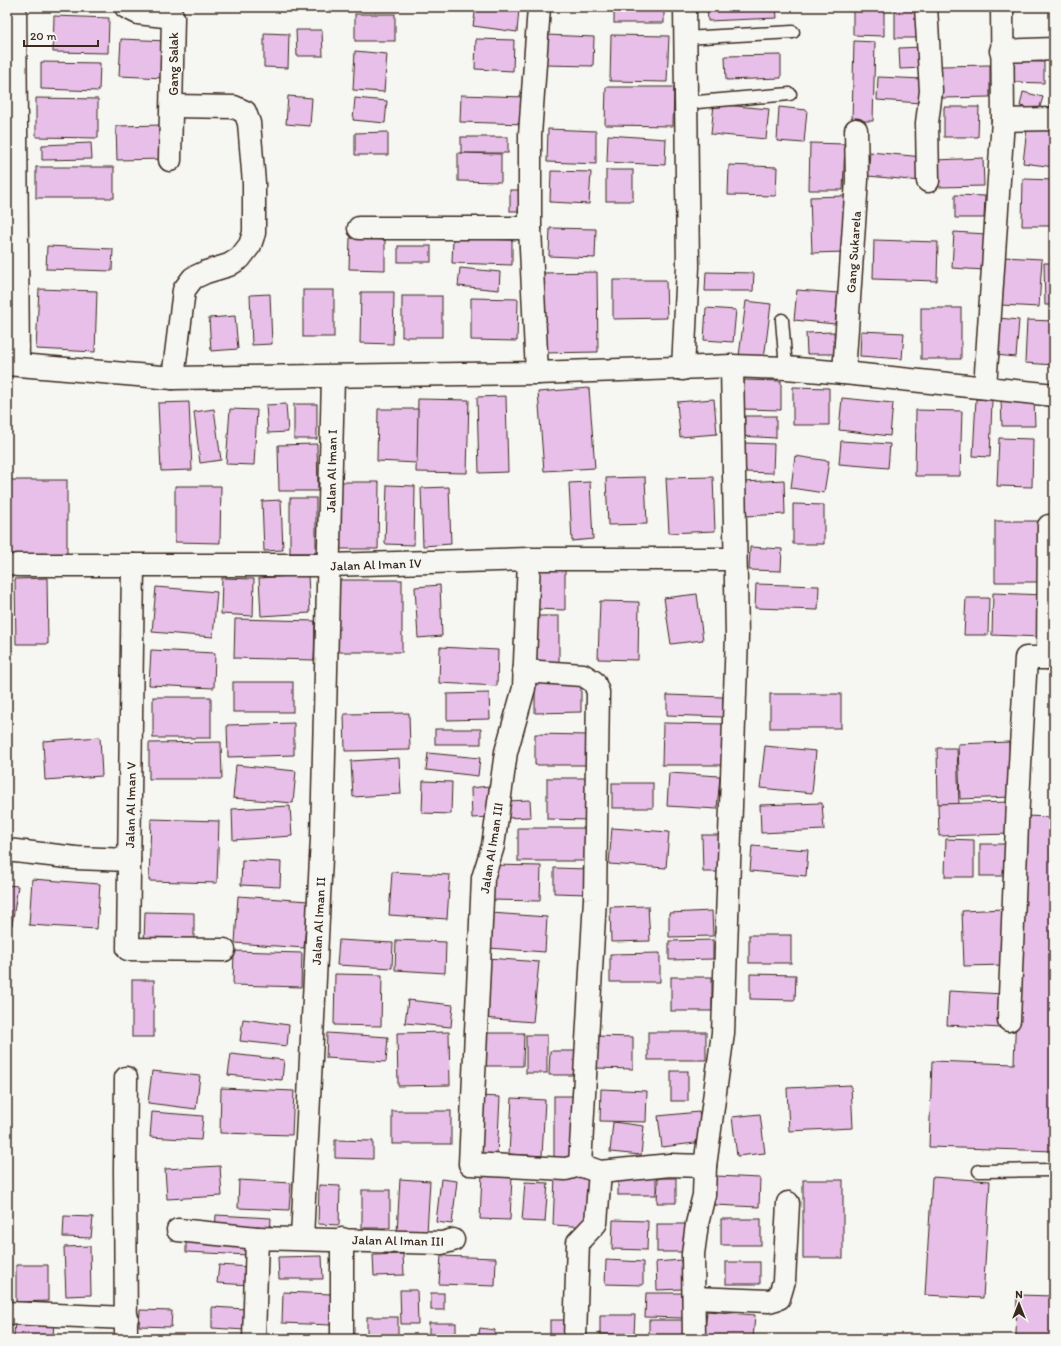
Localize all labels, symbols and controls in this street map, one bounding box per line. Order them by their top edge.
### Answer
scale bar [24,22,98,48]
text: 20 m [30,29,57,43]
street label: Gang Salak [166,32,181,96]
street label: Gang Sukarela [843,210,864,293]
street label: Jalan Al Iman I [323,429,340,513]
street label: Jalan Al Iman IV [330,555,422,574]
street label: Jalan Al Iman V [122,761,139,848]
street label: Jalan Al Iman III [477,802,506,895]
street label: Jalan Al Iman II [309,876,328,966]
street label: Jalan Al Iman III [352,1232,444,1249]
north arrow [999,1284,1039,1324]
text: N [1015,1288,1023,1301]

